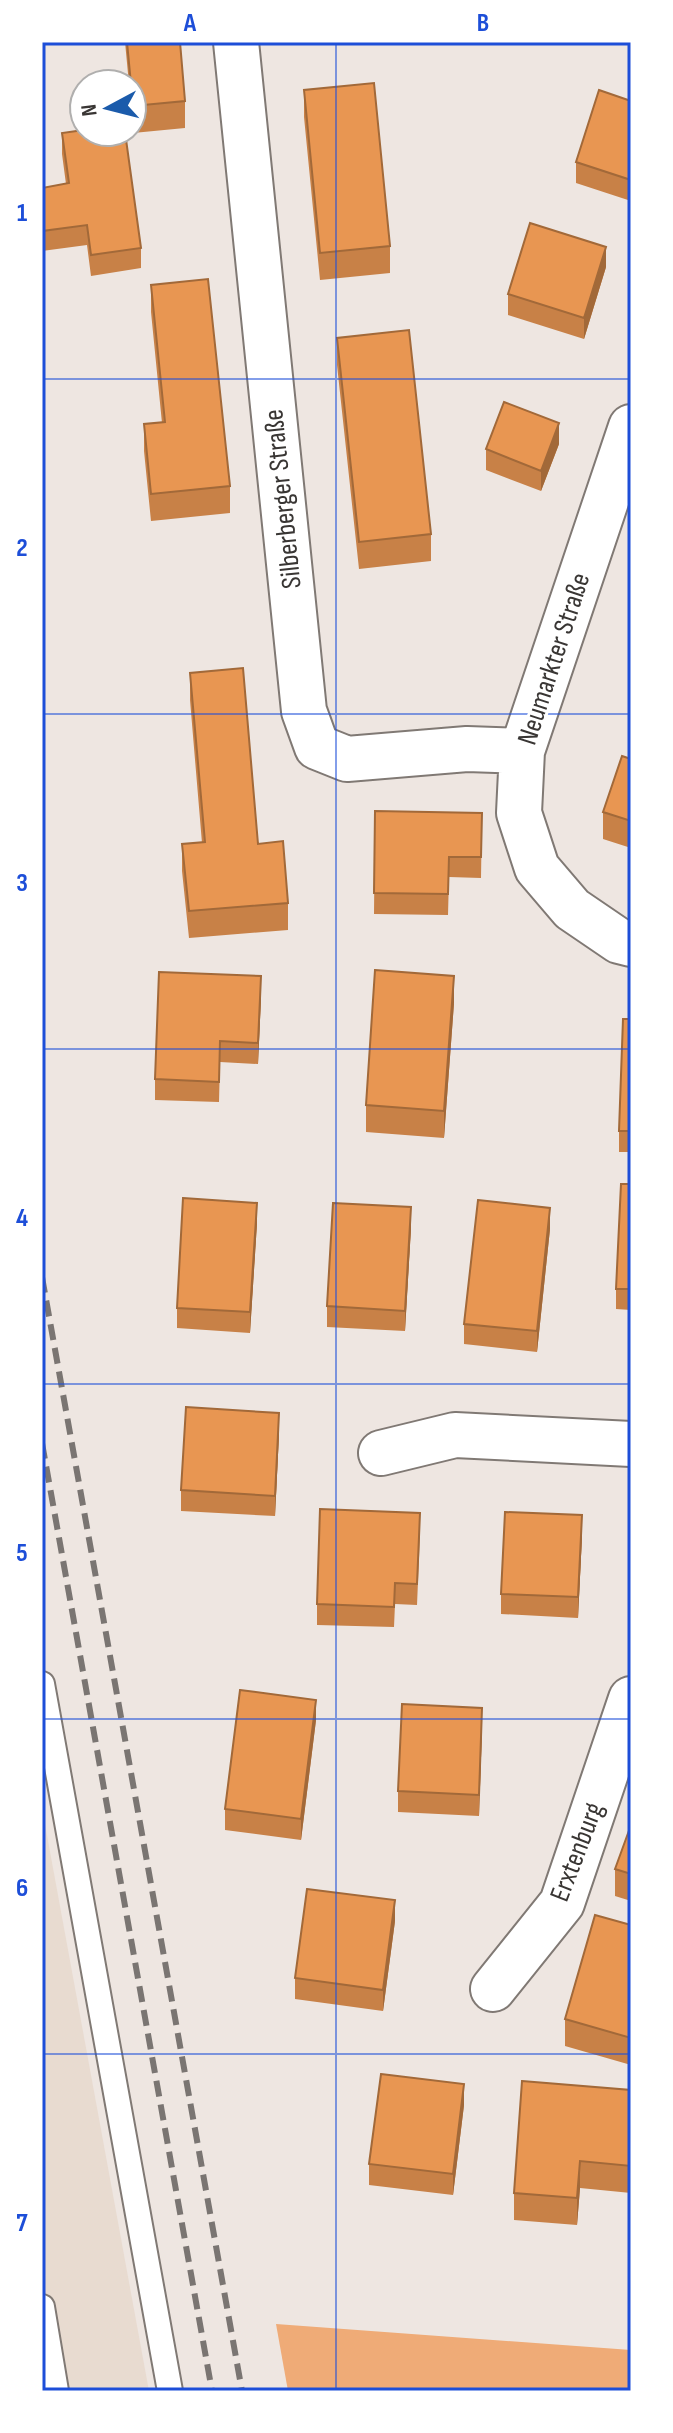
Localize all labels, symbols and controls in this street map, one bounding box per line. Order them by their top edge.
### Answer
text: A [183,8,197,39]
text: B [477,8,489,39]
north arrow [68,68,148,148]
text: N [76,103,104,118]
text: 1 [17,198,27,229]
street label: Silberberger Straße [257,408,309,590]
text: 2 [16,533,28,564]
street label: Neumarkter Straße [511,569,597,749]
text: 3 [16,868,28,899]
text: 4 [16,1203,28,1234]
text: 5 [16,1538,28,1569]
street label: Erxtenburg [543,1798,611,1906]
text: 6 [16,1873,28,1904]
text: 7 [16,2208,28,2239]

